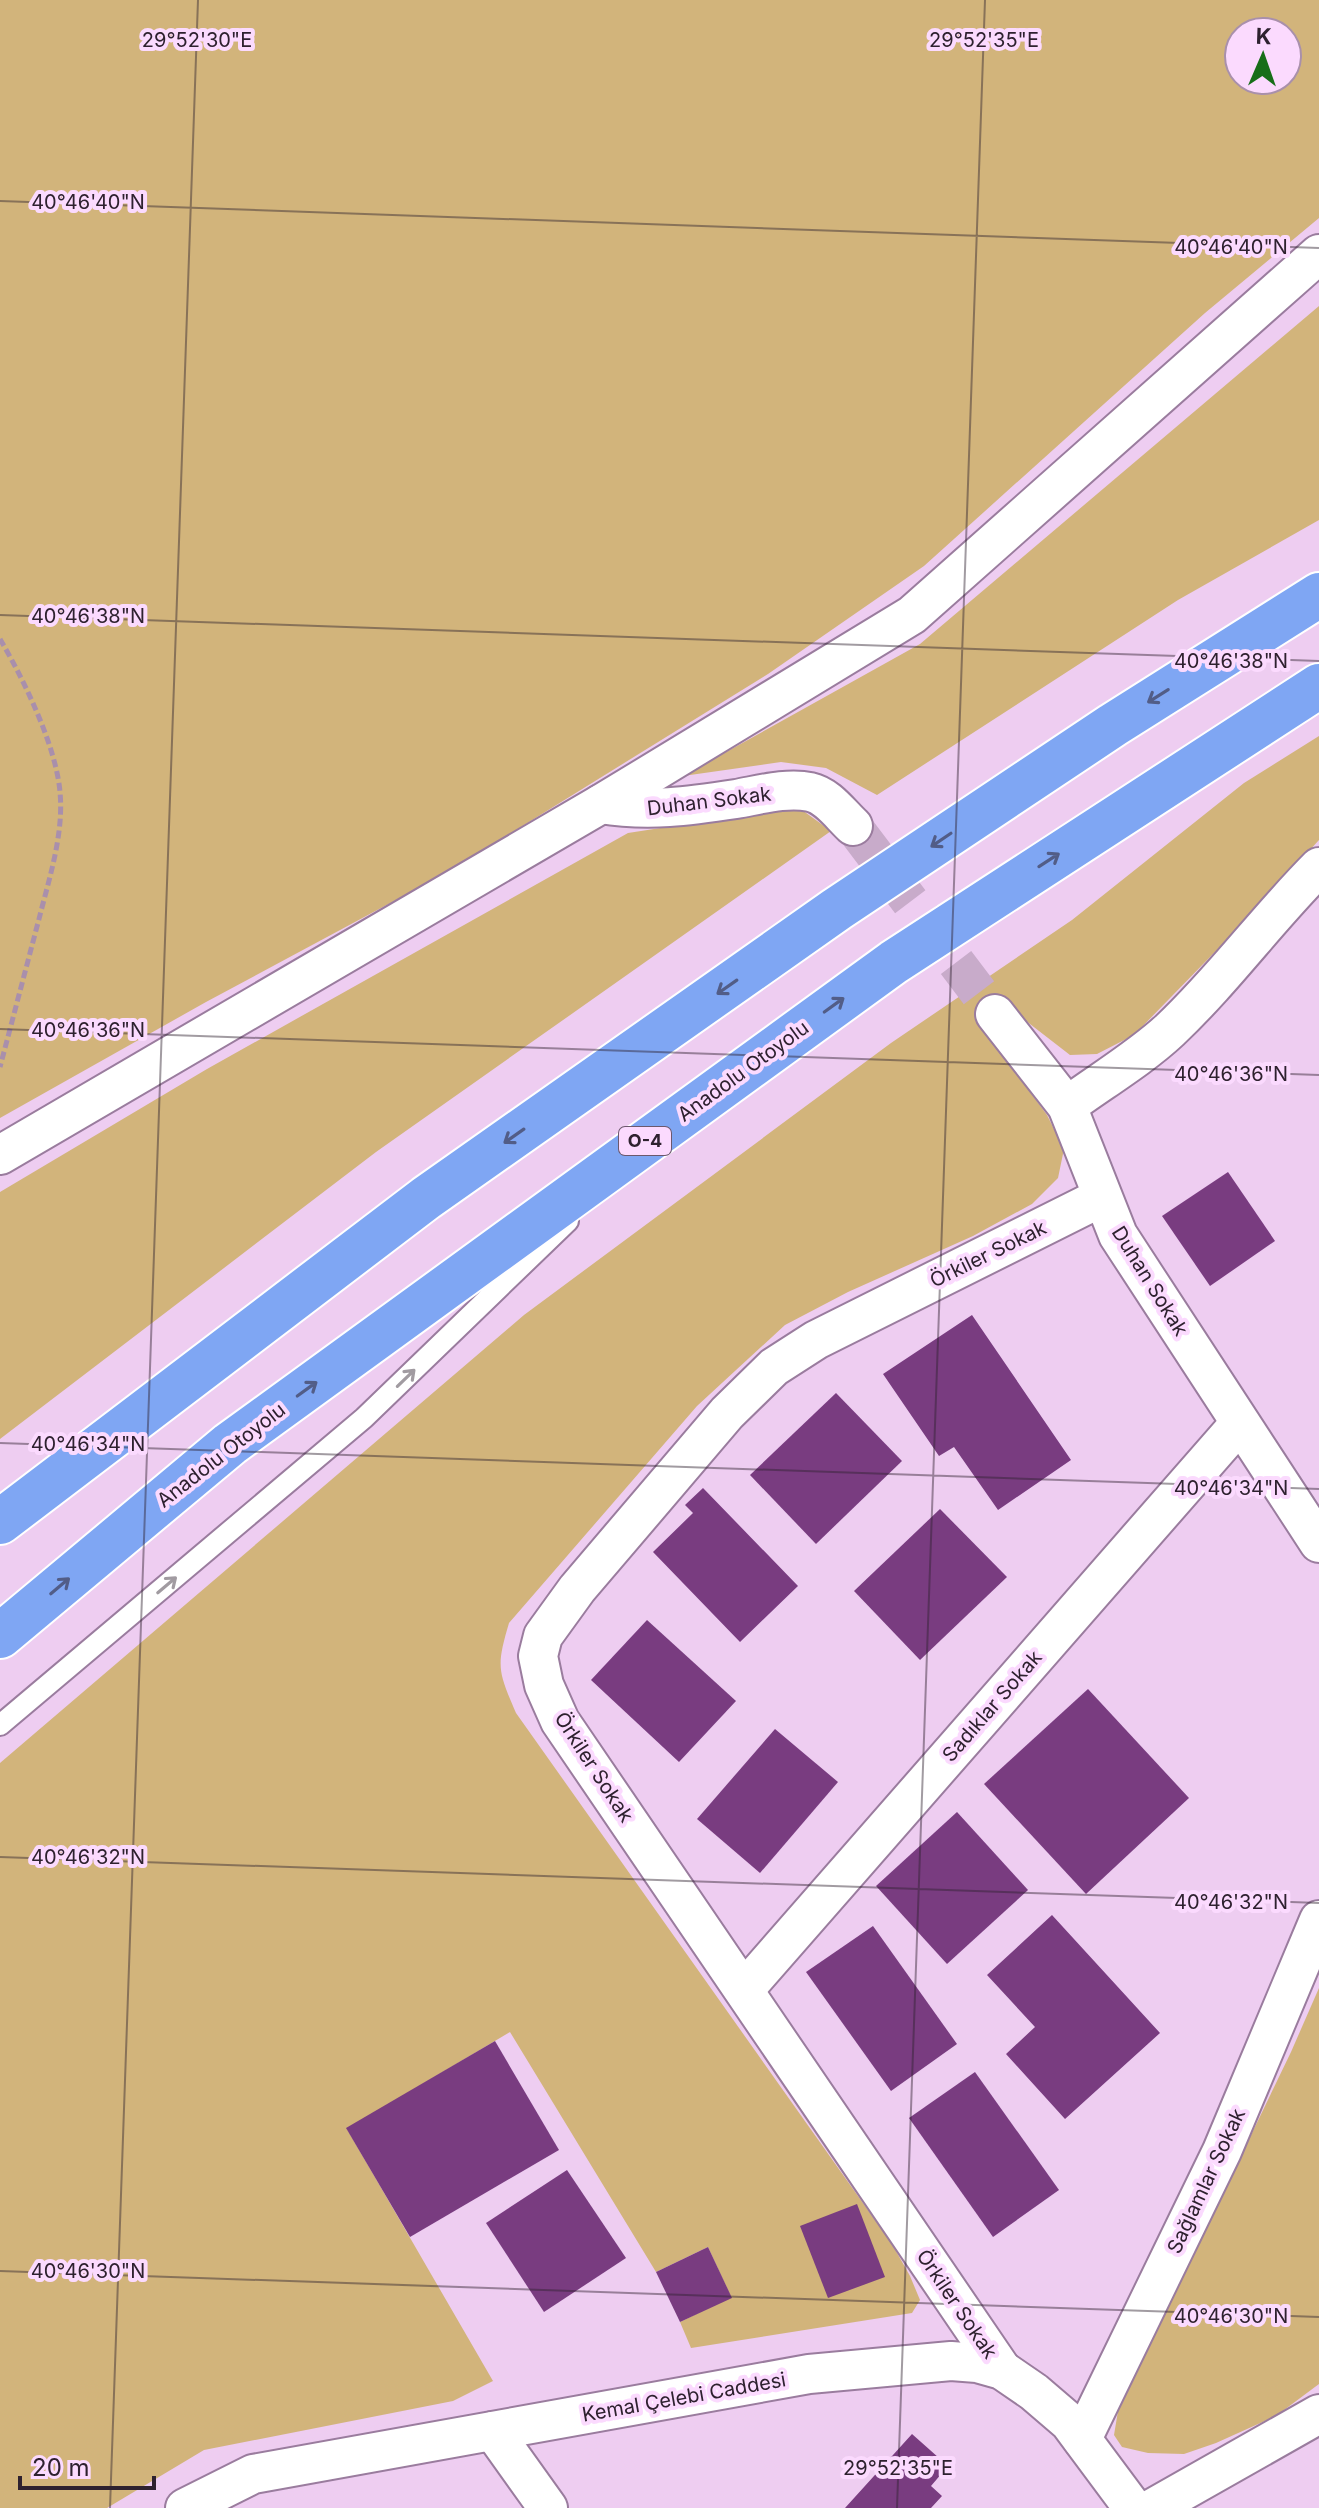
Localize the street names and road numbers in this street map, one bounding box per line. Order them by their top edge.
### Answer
street label: Duhan Sokak [646,781,772,821]
street label: Anadolu Otoyolu [673,1015,813,1127]
road number: O-4 [619,1127,671,1155]
street label: Örkiler Sokak [926,1215,1050,1293]
street label: Duhan Sokak [1107,1222,1193,1340]
street label: Anadolu Otoyolu [152,1397,290,1513]
street label: Sadıklar Sokak [937,1646,1047,1766]
street label: Örkiler Sokak [549,1707,639,1827]
street label: Sağlamlar Sokak [1162,2105,1250,2257]
street label: Örkiler Sokak [912,2245,1002,2363]
street label: Kemal Çelebi Caddesi [580,2367,788,2427]

